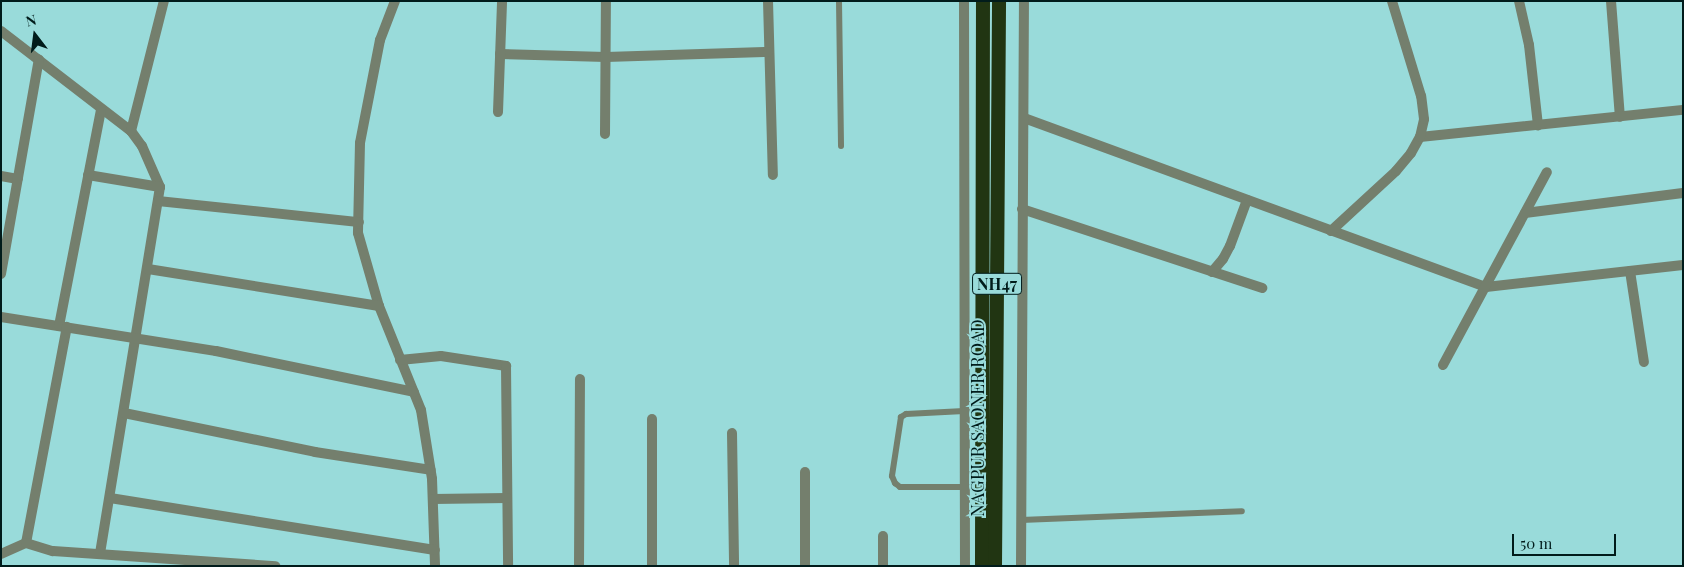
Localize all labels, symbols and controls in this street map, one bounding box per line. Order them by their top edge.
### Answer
north arrow [10,10,60,60]
text: N [24,10,38,31]
road number: NH47 [972,270,1022,298]
street label: NAGPUR SAONER ROAD [966,319,988,517]
scale bar [1514,524,1618,556]
text: 50 m [1520,533,1552,553]

